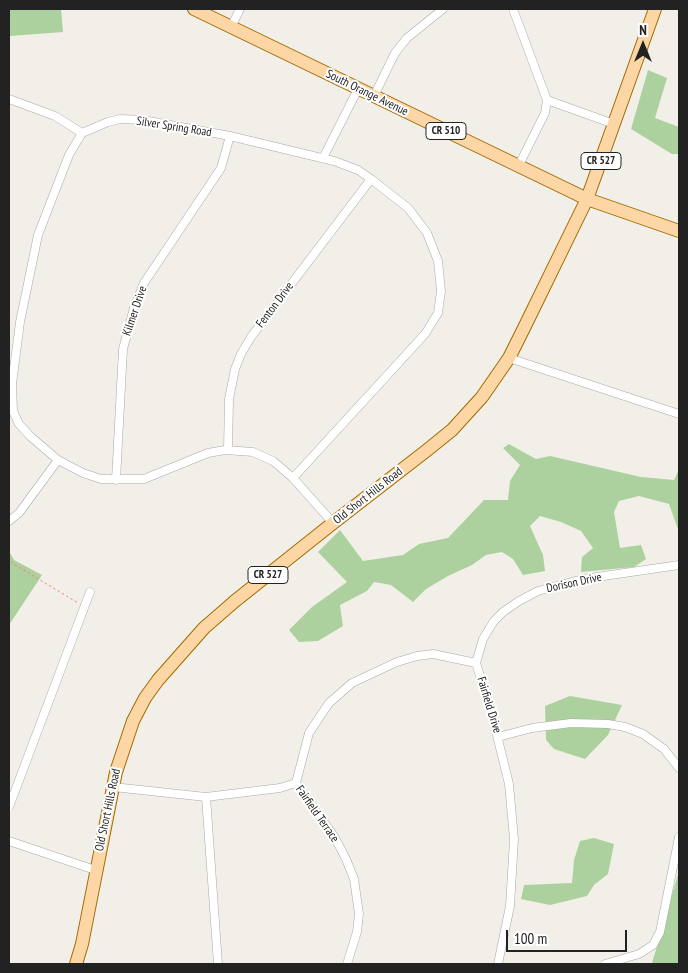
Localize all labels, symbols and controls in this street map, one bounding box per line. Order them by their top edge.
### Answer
north arrow [618,20,668,70]
text: N [639,21,647,39]
street label: South Orange Avenue [324,67,410,119]
street label: Silver Spring Road [135,114,213,140]
road number: CR 510 [426,122,466,140]
road number: CR 527 [581,153,621,170]
street label: Fenton Drive [253,279,297,331]
street label: Kilmer Drive [120,284,150,338]
street label: Old Short Hills Road [331,465,405,527]
road number: CR 527 [248,566,288,584]
street label: Dorison Drive [545,570,603,596]
street label: Fairfield Drive [474,675,504,735]
street label: Old Short Hills Road [92,767,124,853]
street label: Fairfield Terrace [292,783,342,845]
scale bar [508,920,629,952]
text: 100 m [514,929,547,948]

